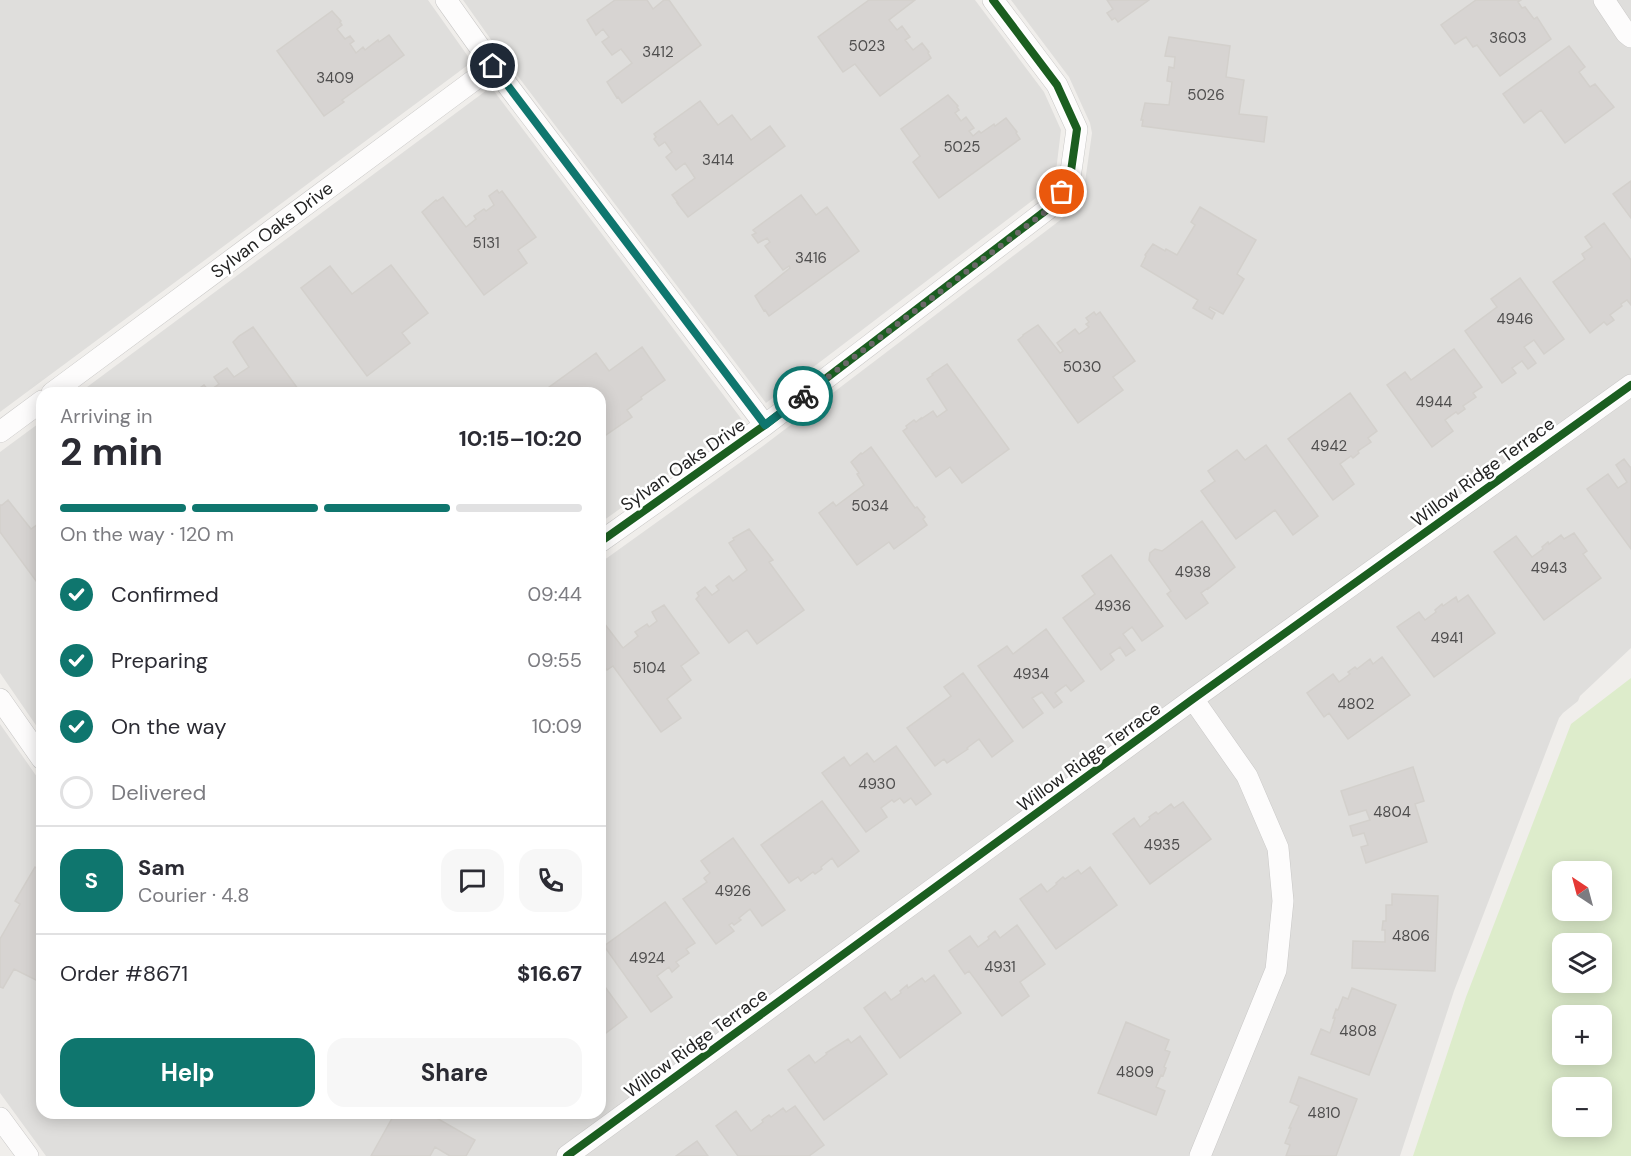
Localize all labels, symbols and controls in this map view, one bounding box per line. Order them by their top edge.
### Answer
house number: 3603 [1489,28,1527,48]
house number: 5023 [849,36,885,56]
pin [467,40,518,91]
house number: 3412 [642,42,674,62]
icon: home [476,49,509,82]
house number: 3409 [316,68,354,88]
house number: 5026 [1187,85,1225,105]
house number: 5025 [943,137,981,157]
house number: 3414 [702,150,734,170]
pin [1036,166,1087,217]
icon: bag [1045,175,1078,208]
street label: Sylvan Oaks Drive [206,176,338,284]
house number: 5131 [472,233,500,253]
house number: 3416 [795,248,827,268]
house number: 4946 [1496,309,1534,329]
house number: 5030 [1063,357,1101,377]
courier [773,366,833,426]
icon: bike [787,380,820,413]
house number: 4944 [1416,392,1452,412]
text: Arriving in [60,403,152,429]
street label: Willow Ridge Terrace [1406,412,1560,532]
street label: Sylvan Oaks Drive [616,413,750,517]
text: 10:15–10:20 [459,424,582,453]
text: 2 min [60,426,163,477]
house number: 4942 [1311,436,1347,456]
house number: 5034 [851,496,889,516]
text: On the way · 120 m [60,521,234,547]
house number: 4943 [1531,558,1567,578]
house number: 4938 [1175,562,1211,582]
icon: check [60,578,93,611]
text: Confirmed [111,580,219,609]
text: 09:44 [527,581,582,607]
house number: 4936 [1095,596,1131,616]
house number: 4941 [1431,628,1463,648]
icon: check [60,644,93,677]
text: Preparing [111,646,208,675]
text: 09:55 [527,647,582,673]
house number: 5104 [632,658,666,678]
house number: 4934 [1013,664,1049,684]
house number: 4802 [1338,694,1374,714]
street label: Willow Ridge Terrace [1012,697,1166,817]
icon: check [60,710,93,743]
text: On the way [111,712,226,741]
text: 10:09 [532,713,582,739]
house number: 4930 [858,774,896,794]
text: Delivered [111,778,206,807]
house number: 4804 [1373,802,1411,822]
house number: 4935 [1144,835,1180,855]
button: chat [441,849,504,912]
button: phone [519,849,582,912]
text: Sam [138,853,185,882]
north arrow [1552,861,1612,921]
map controls [1552,861,1612,1137]
text: S [85,866,98,895]
house number: 4926 [715,881,751,901]
text: Courier · 4.8 [138,882,249,908]
house number: 4806 [1392,926,1430,946]
button: layers [1552,933,1612,993]
house number: 4924 [629,948,665,968]
house number: 4931 [984,957,1016,977]
text: Order #8671 [60,959,188,988]
text: $16.67 [517,959,582,988]
street label: Willow Ridge Terrace [619,983,773,1103]
button: + [1552,1005,1612,1065]
house number: 4808 [1339,1021,1377,1041]
button: Help [60,1038,315,1107]
button: Share [327,1038,582,1107]
house number: 4809 [1116,1062,1154,1082]
button: − [1552,1077,1612,1137]
house number: 4810 [1308,1103,1340,1123]

